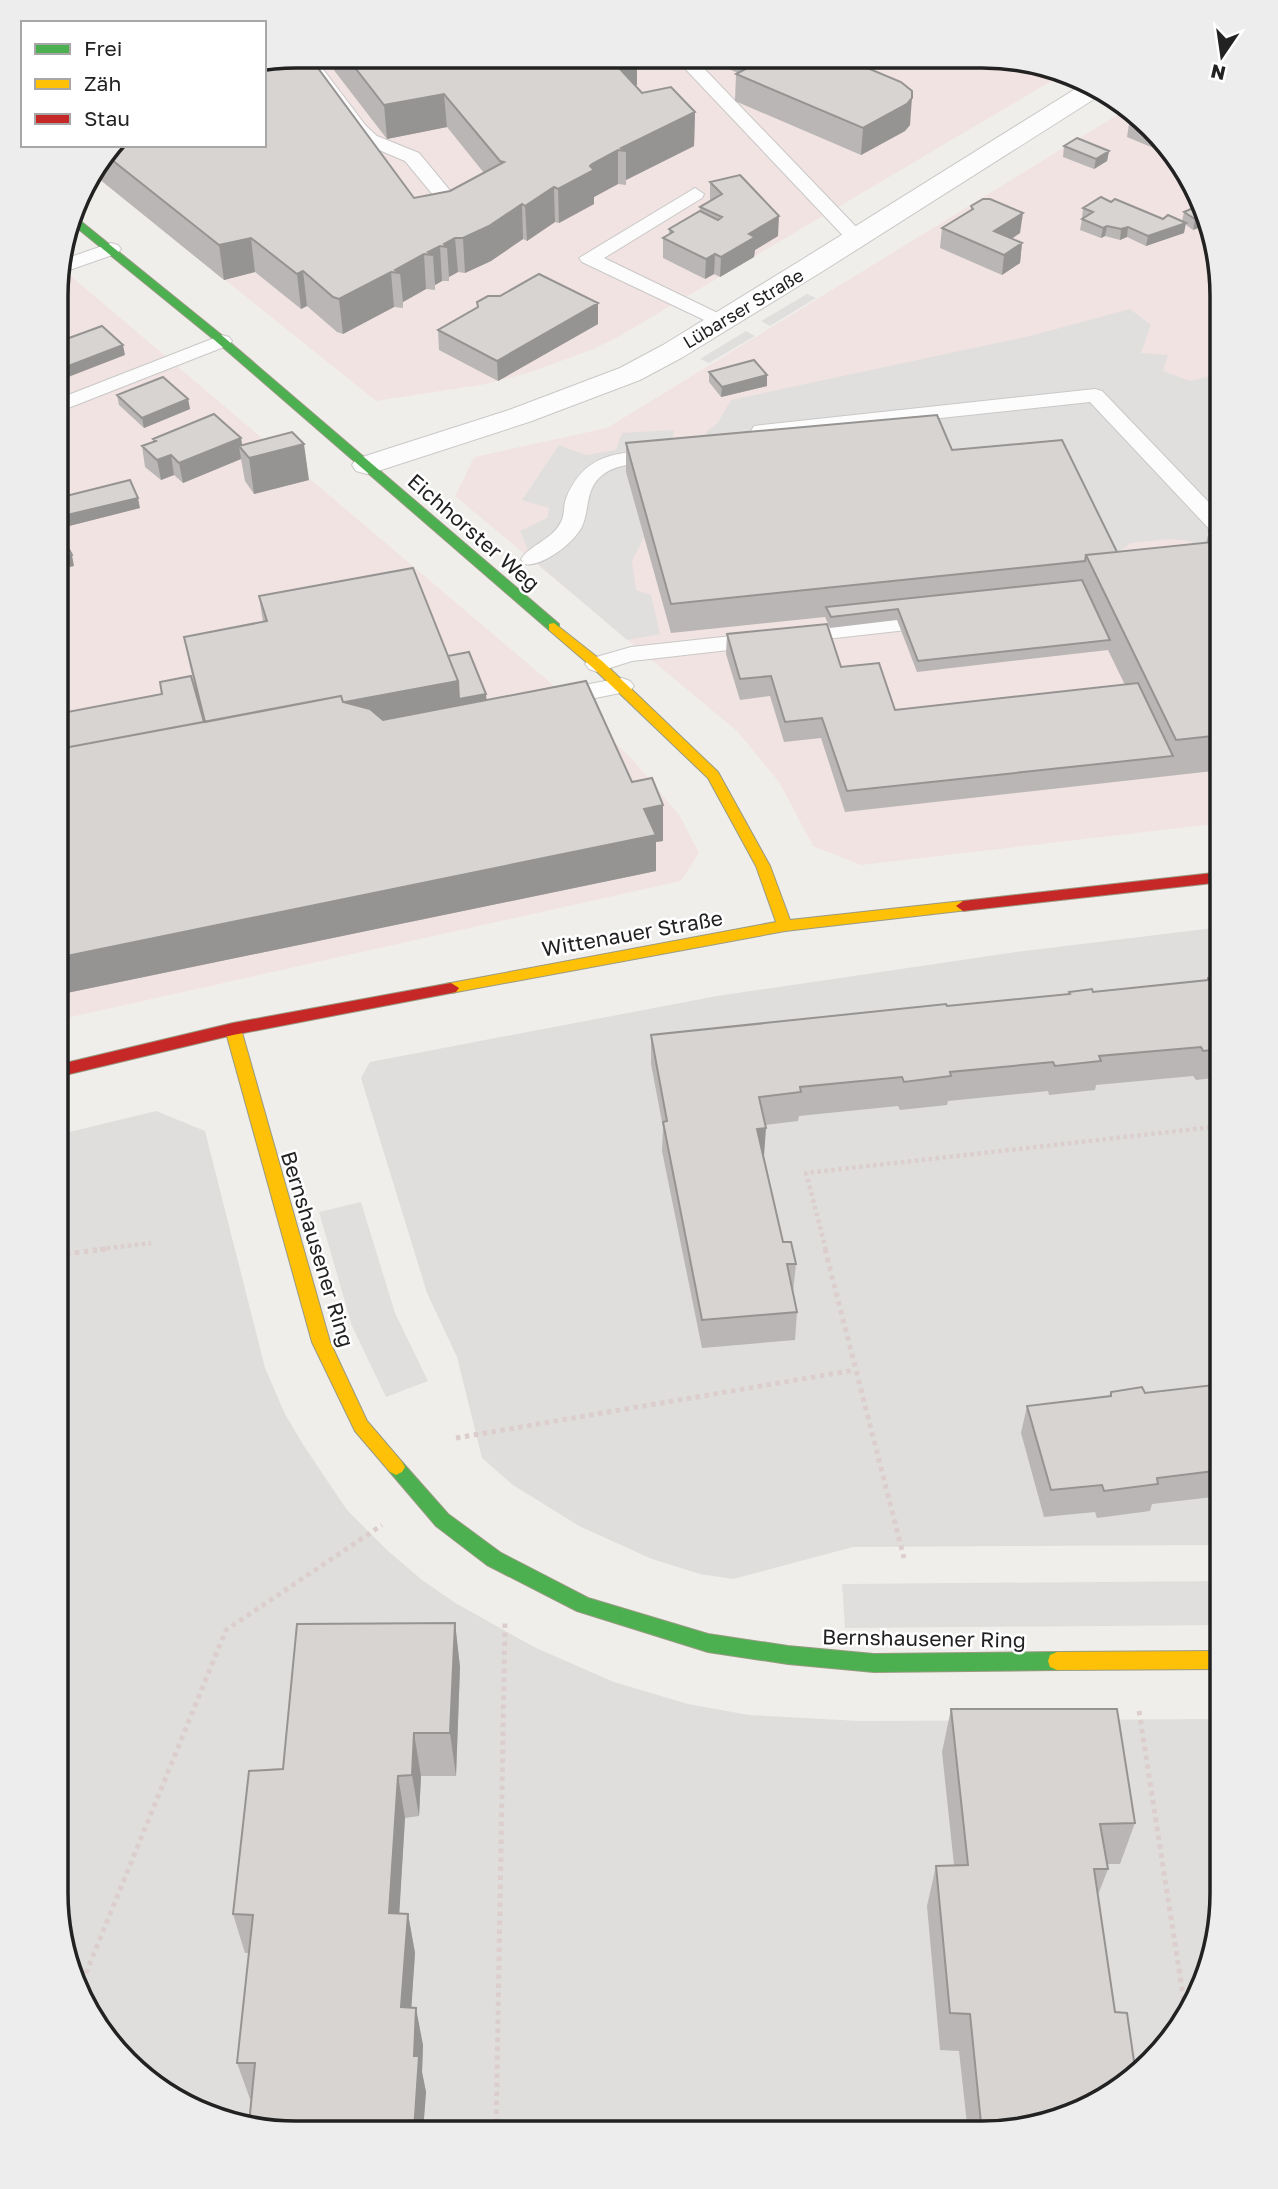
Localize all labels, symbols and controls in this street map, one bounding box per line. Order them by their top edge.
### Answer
legend [21,21,266,147]
north arrow [1187,21,1257,91]
text: Frei [84,35,122,61]
text: N [1208,60,1228,86]
text: Zäh [84,70,121,96]
text: Stau [84,105,130,131]
street label: Lübarser Straße [679,263,807,353]
street label: Eichhorster Weg [403,468,545,596]
street label: Wittenauer Straße [539,904,725,962]
street label: Bernshausener Ring [276,1148,360,1350]
street label: Bernshausener Ring [822,1623,1026,1653]

